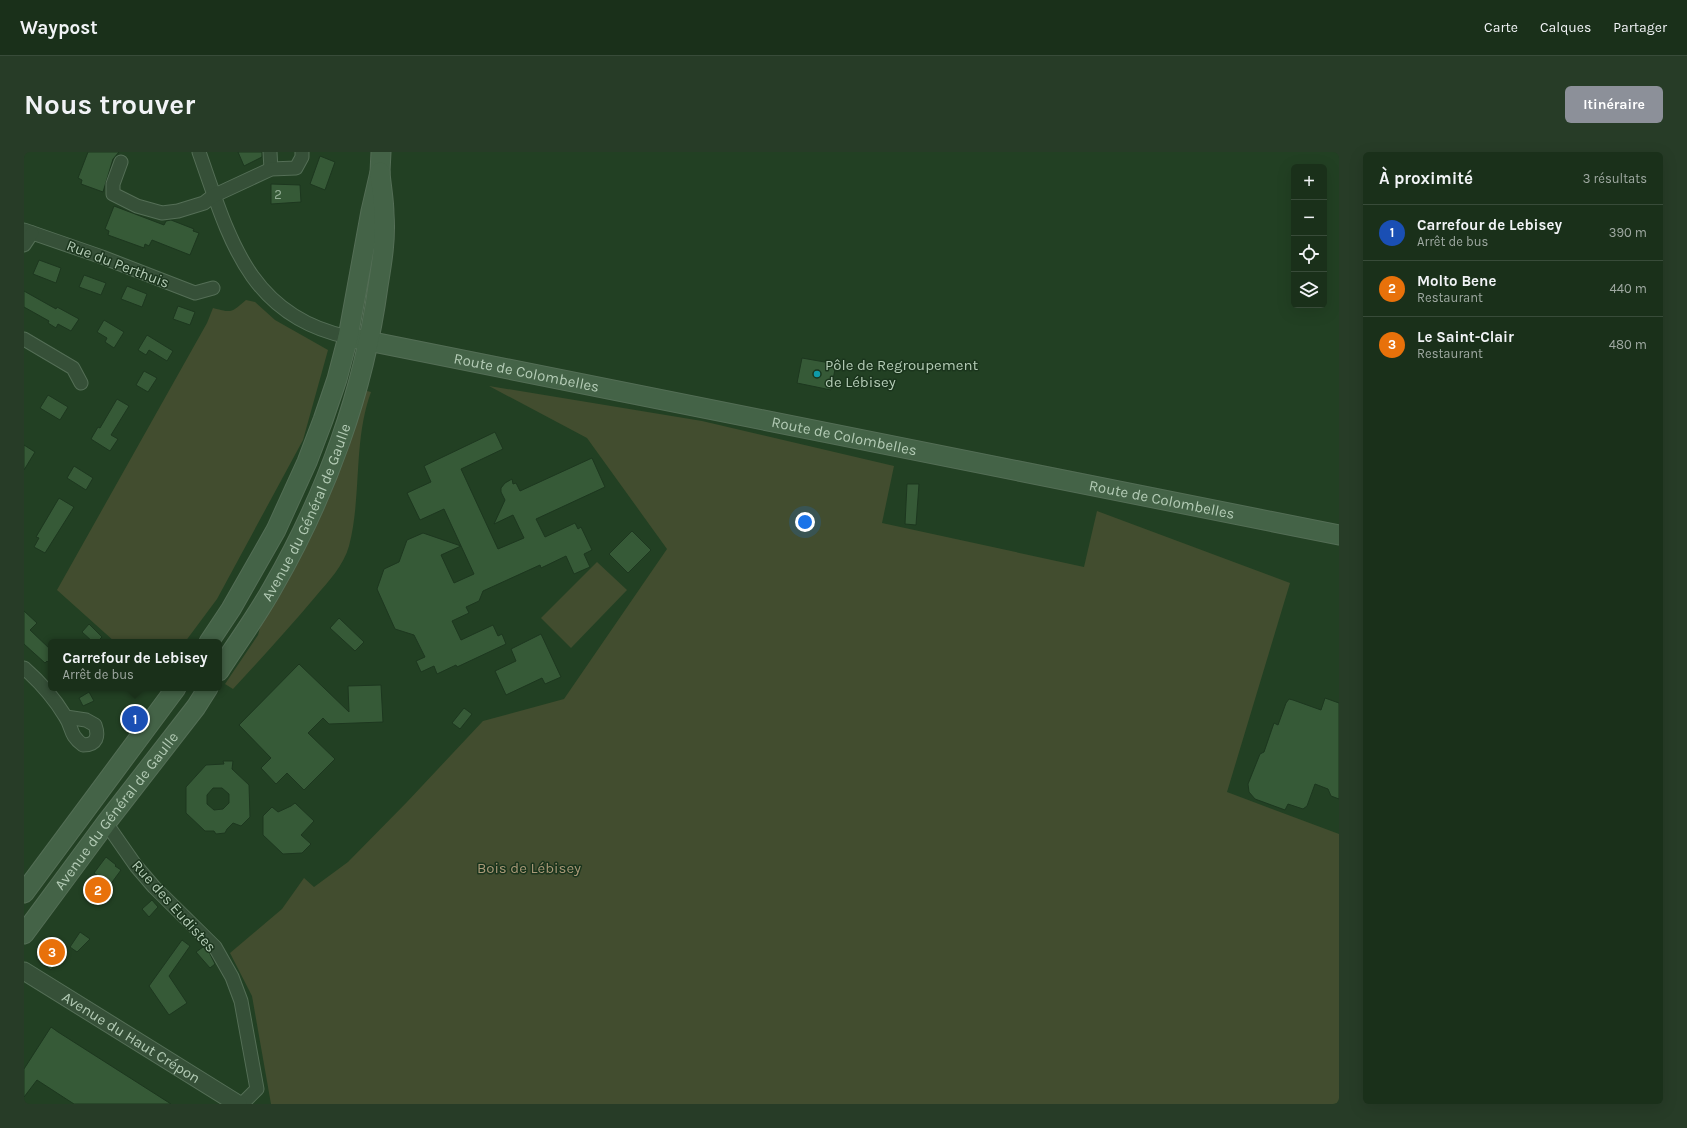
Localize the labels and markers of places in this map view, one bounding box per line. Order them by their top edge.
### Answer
place label: Pôle de Regroupement de Lébisey [825,356,978,391]
marker: Pôle de Regroupement de Lébisey [812,369,822,379]
pin: 1 [122,704,148,734]
pin: 2 [85,875,111,905]
pin: 3 [39,937,65,967]

